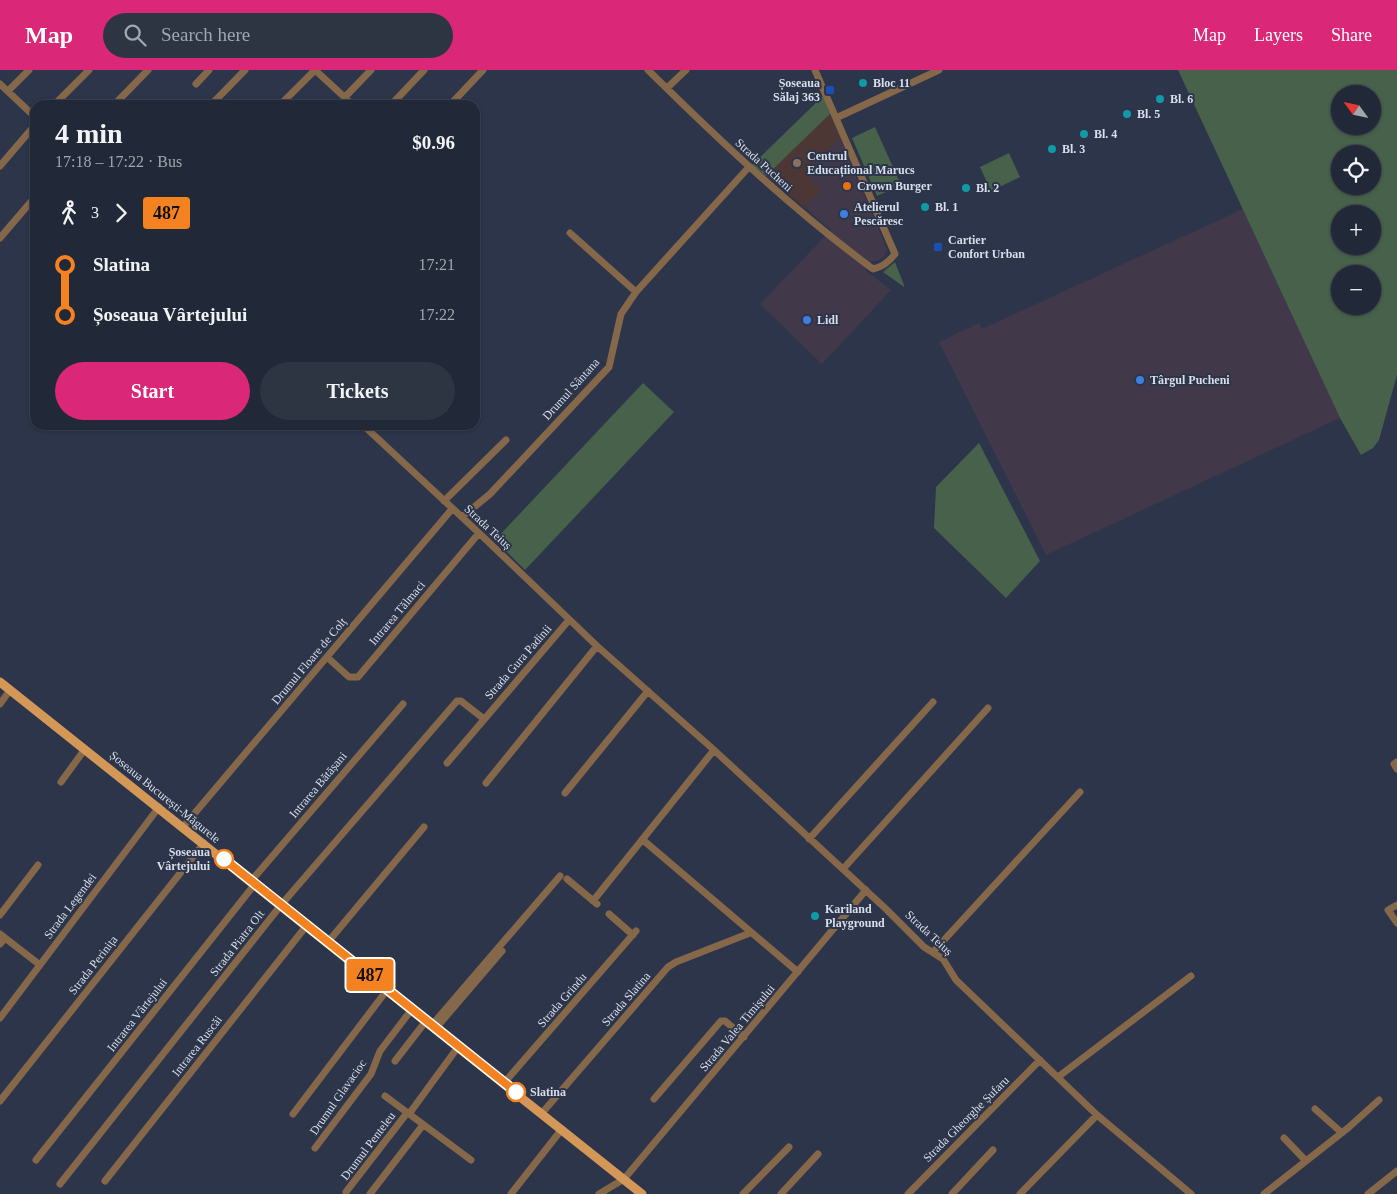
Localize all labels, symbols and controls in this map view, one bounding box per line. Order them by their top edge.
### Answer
search box [103,13,453,58]
icon: search [121,21,149,49]
text: Map [25,22,73,48]
text: Search here [161,24,250,45]
text: Map [1193,25,1226,45]
text: Layers [1254,25,1303,45]
text: Share [1331,25,1372,45]
place label: Șoseaua Sălaj 363 [773,76,820,104]
place label: Bloc 11 [873,76,910,90]
marker: Bloc 11 [857,77,869,89]
marker: Șoseaua Sălaj 363 [824,84,836,96]
north arrow [1331,85,1381,135]
map controls [1331,85,1381,315]
place label: Bl. 6 [1170,92,1193,106]
marker: Bl. 6 [1154,93,1166,105]
place label: Bl. 5 [1137,107,1160,121]
marker: Bl. 5 [1121,108,1133,120]
text: 4 min [55,118,123,149]
place label: Bl. 4 [1094,127,1117,141]
marker: Bl. 4 [1078,128,1090,140]
text: $0.96 [412,132,455,153]
street label: Strada Pucheni [732,136,796,195]
place label: Bl. 3 [1062,142,1085,156]
marker: Bl. 3 [1046,143,1058,155]
button: locate [1331,145,1381,195]
place label: Centrul Educațiional Marucs [807,149,915,178]
text: 17:18 – 17:22 · Bus [55,153,182,170]
marker: Centrul Educațiional Marucs [791,157,803,169]
place label: Crown Burger [857,179,932,193]
marker: Crown Burger [841,180,853,192]
place label: Bl. 2 [976,181,999,195]
marker: Bl. 2 [960,182,972,194]
icon: walk [55,199,83,227]
icon: forward [107,199,135,227]
place label: Atelierul Pescăresc [854,200,904,228]
place label: Bl. 1 [935,200,958,214]
marker: Bl. 1 [919,201,931,213]
text: 487 [153,203,180,223]
text: 3 [91,204,99,221]
button: + [1331,205,1381,255]
marker: Atelierul Pescăresc [838,208,850,220]
place label: Cartier Confort Urban [948,233,1025,261]
marker: Cartier Confort Urban [932,241,944,253]
text: Slatina [93,254,150,275]
text: 17:21 [419,256,455,273]
button: − [1331,265,1381,315]
text: Șoseaua Vârtejului [93,304,247,325]
text: 17:22 [419,306,455,323]
place label: Lidl [817,313,839,327]
marker: Lidl [801,314,813,326]
street label: Drumul Sântana [540,355,603,423]
button: Start [55,362,250,420]
button: Tickets [260,362,455,420]
place label: Târgul Pucheni [1150,373,1230,387]
marker: Târgul Pucheni [1134,374,1146,386]
street label: Strada Teiuș [462,502,515,553]
street label: Intrarea Tălmaci [366,578,428,648]
street label: Drumul Floare de Colț [269,614,350,707]
street label: Strada Gura Padinii [482,621,555,702]
street label: Șoseaua București-Măgurele [107,748,223,846]
street label: Intrarea Bătășani [286,749,350,821]
place label: Șoseaua Vârtejului [157,845,211,873]
marker: Șoseaua Vârtejului [214,849,234,869]
street label: Strada Legendei [41,870,100,941]
place label: Kariland Playground [825,902,885,930]
street label: Strada Piatra Olt [207,907,268,979]
street label: Strada Teiuș [903,908,956,959]
marker: Kariland Playground [809,910,821,922]
street label: Strada Perinița [66,932,121,997]
line badge: 487 [341,959,399,991]
text: 487 [357,965,384,985]
street label: Strada Slatina [599,969,654,1029]
street label: Strada Grindu [535,970,589,1030]
street label: Intrarea Vârtejului [104,975,170,1054]
street label: Strada Valea Timișului [697,981,778,1074]
street label: Intrarea Ruscăi [169,1012,225,1079]
street label: Drumul Glavacioc [307,1057,369,1137]
street label: Strada Gheorghe Șufaru [920,1073,1012,1165]
marker: Slatina [506,1082,526,1102]
place label: Slatina [530,1085,566,1099]
street label: Drumul Penteleu [338,1109,398,1183]

